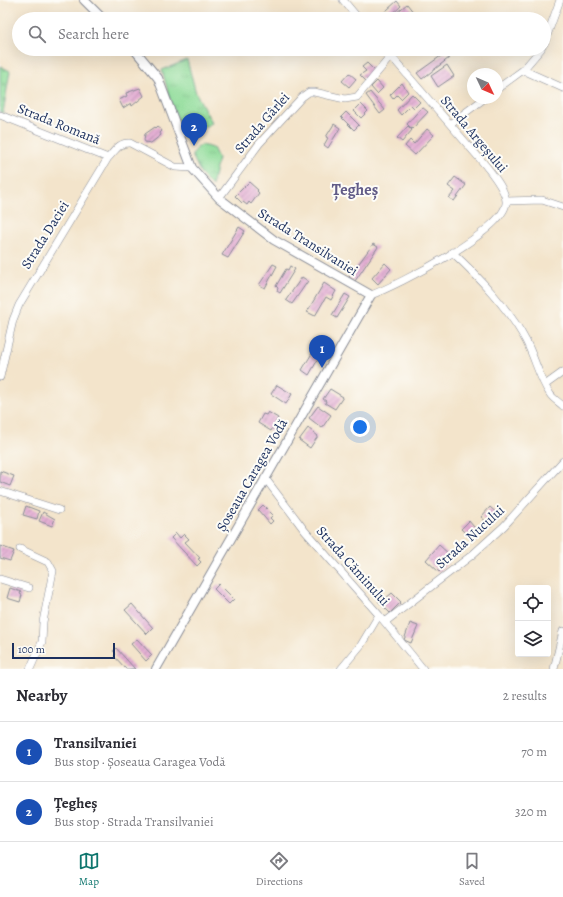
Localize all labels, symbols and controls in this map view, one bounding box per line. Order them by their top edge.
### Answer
search box [12,12,551,56]
icon: search [26,23,48,45]
text: Search here [58,24,129,44]
north arrow [467,68,503,104]
street label: Strada Gârlei [230,88,294,158]
street label: Strada Argeșului [436,91,512,177]
street label: Strada Romană [15,99,104,149]
pin: 2 [181,113,207,146]
district label: Țegheș [332,179,378,201]
street label: Strada Daciei [17,197,74,273]
street label: Strada Transilvaniei [254,204,362,280]
pin: 1 [309,335,335,368]
street label: Șoseaua Caragea Vodă [212,415,292,535]
your location [350,417,370,437]
street label: Strada Nucului [431,501,509,573]
street label: Strada Căminului [312,522,394,610]
map controls [515,585,551,657]
button: locate [515,585,551,621]
button: layers [515,621,551,657]
scale bar [12,641,115,660]
text: 100 m [18,642,45,657]
text: Nearby [16,684,67,707]
text: 2 results [503,687,547,704]
text: Transilvaniei [54,733,137,753]
text: 1 [27,743,31,760]
text: 70 m [521,743,547,760]
text: Bus stop · Șoseaua Caragea Vodă [54,753,226,770]
text: Țegheș [54,793,97,813]
text: 2 [26,803,32,820]
text: 320 m [515,803,547,820]
text: Bus stop · Strada Transilvaniei [54,813,214,830]
tab: Map [78,850,100,889]
tab: Directions [256,850,303,889]
tab: Saved [459,850,485,889]

